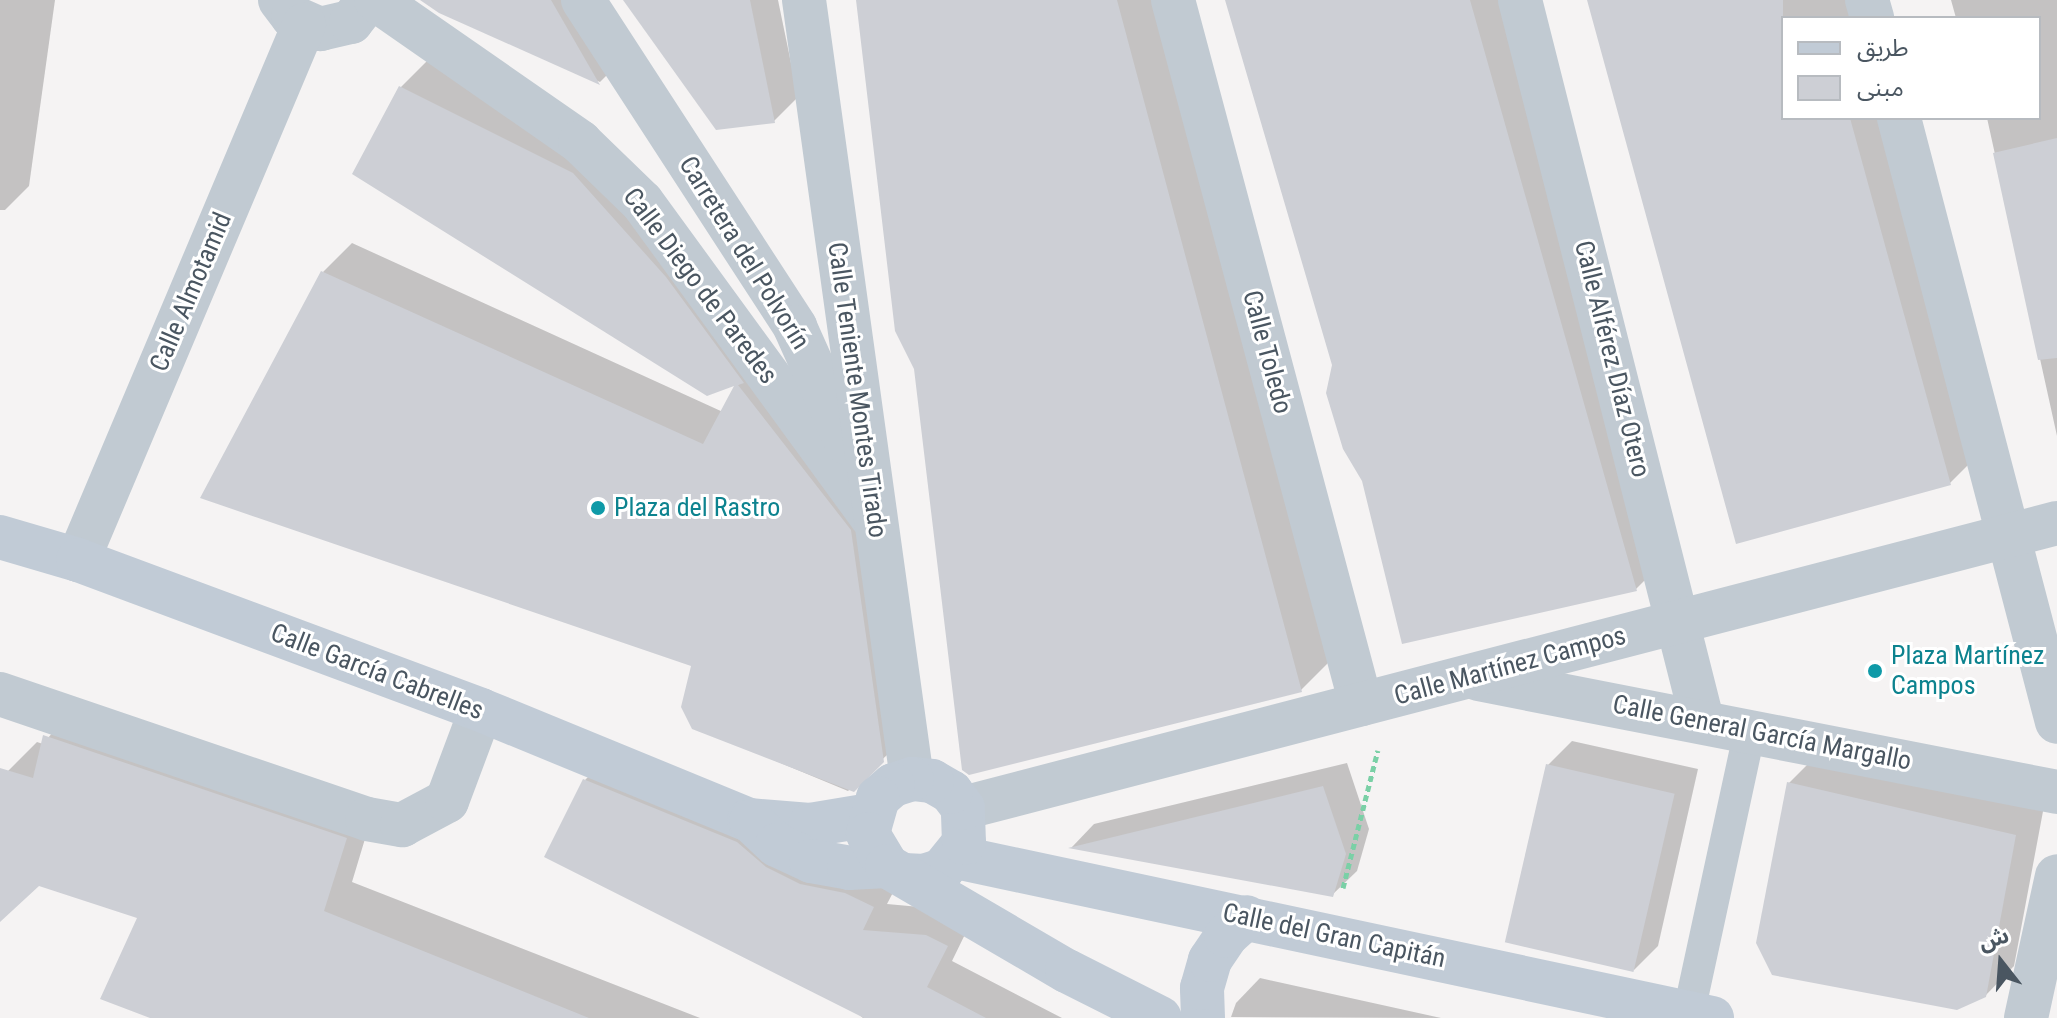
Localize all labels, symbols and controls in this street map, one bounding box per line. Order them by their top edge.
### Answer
legend [1781,16,2041,120]
text: طريق [1857,34,1909,62]
text: مبنى [1857,74,1904,102]
street label: Carretera del Polvorín [672,151,816,355]
street label: Calle Diego de Paredes [616,182,784,390]
street label: Calle Almotamid [144,208,238,376]
street label: Calle Alférez Díaz Otero [1568,238,1656,480]
street label: Calle Teniente Montes Tirado [821,240,893,540]
street label: Calle Toledo [1236,287,1298,417]
place label: Plaza del Rastro [614,492,780,524]
marker: Plaza del Rastro [589,499,607,517]
street label: Calle García Cabrelles [266,617,488,727]
street label: Calle Martínez Campos [1391,620,1629,712]
place label: Plaza Martínez Campos [1891,640,2044,702]
marker: Plaza Martínez Campos [1866,662,1884,680]
street label: Calle General García Margallo [1610,689,1914,777]
street label: Calle del Gran Capitán [1220,897,1448,975]
north arrow [1961,922,2041,1002]
text: ش [1976,922,2012,955]

